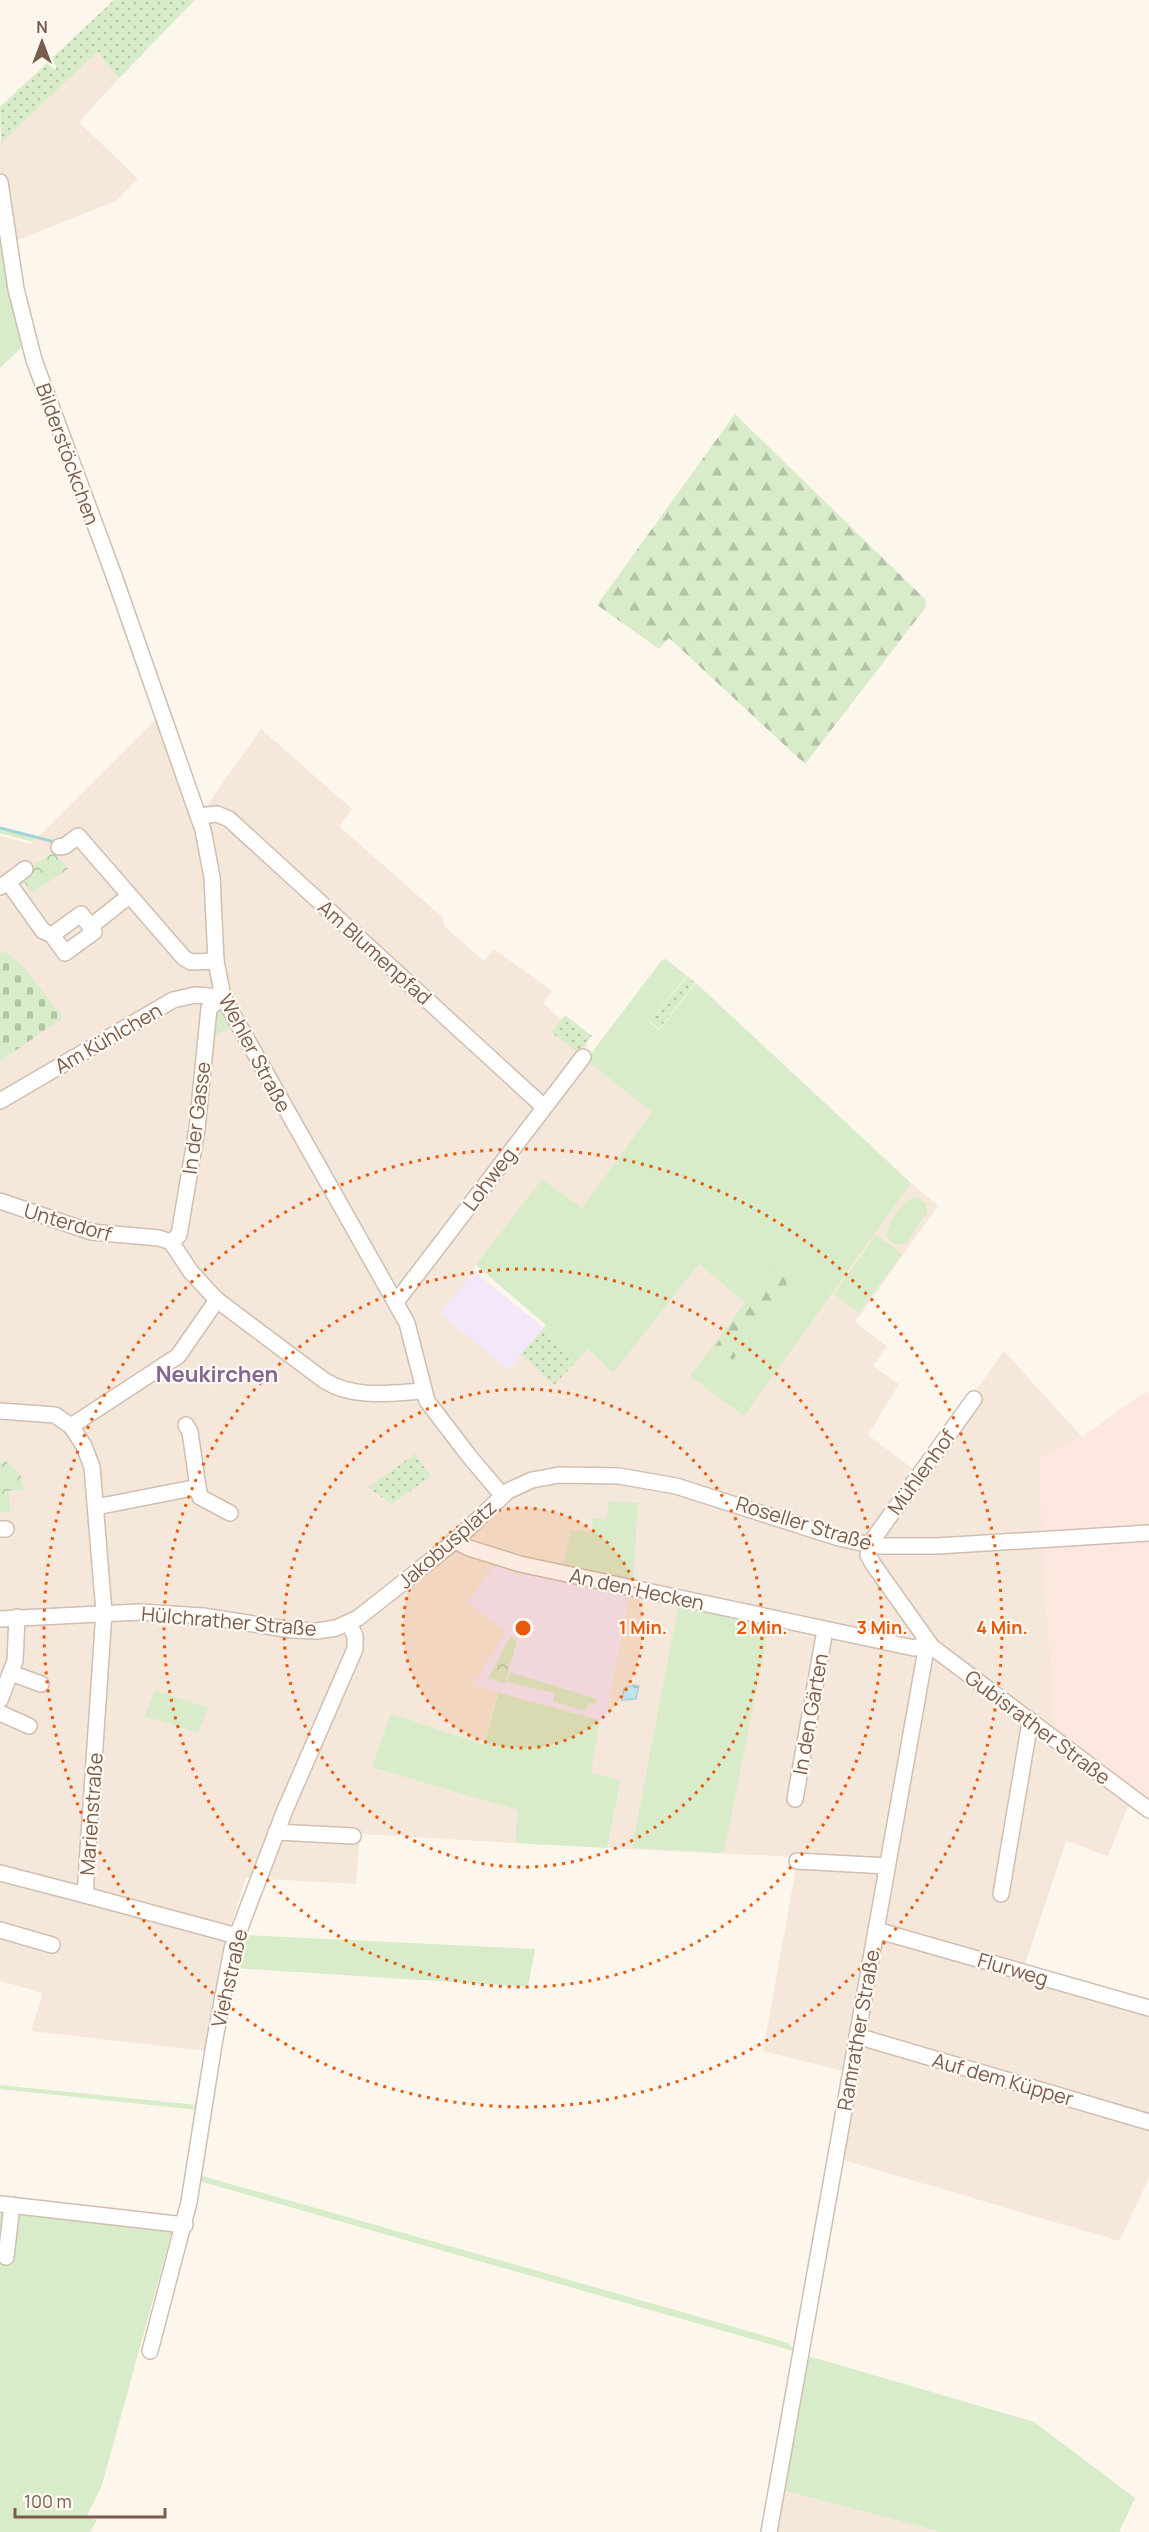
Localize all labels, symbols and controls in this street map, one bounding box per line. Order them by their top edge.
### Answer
north arrow [12,12,72,72]
text: N [36,16,48,38]
street label: Bilderstöckchen [30,379,106,529]
street label: Am Blumenpfad [312,894,438,1010]
street label: Wehler Straße [212,989,298,1117]
street label: Am Kühlchen [50,996,166,1080]
street label: In der Gasse [176,1060,216,1176]
street label: Lohweg [456,1142,522,1216]
street label: Unterdorf [21,1197,115,1247]
district label: Neukirchen [156,1359,278,1389]
street label: Mühlenhof [881,1424,961,1520]
street label: Roseller Straße [733,1490,875,1556]
street label: Jakobusplatz [392,1494,502,1594]
street label: An den Hecken [567,1562,707,1616]
street label: Hülchrather Straße [140,1600,318,1642]
text: 1 Min. [619,1615,667,1639]
text: 2 Min. [736,1615,788,1639]
text: 3 Min. [856,1615,908,1639]
text: 4 Min. [976,1615,1028,1639]
centre of rings [513,1618,533,1638]
street label: In den Gärten [786,1651,834,1777]
street label: Gubisrather Straße [960,1663,1116,1791]
street label: Marienstraße [73,1752,109,1876]
street label: Viehstraße [205,1926,253,2030]
street label: Flurweg [975,1946,1051,1992]
street label: Ramrather Straße [831,1947,885,2113]
street label: Auf dem Küpper [929,2046,1077,2112]
scale bar [15,2481,165,2519]
text: 100 m [24,2489,72,2513]

